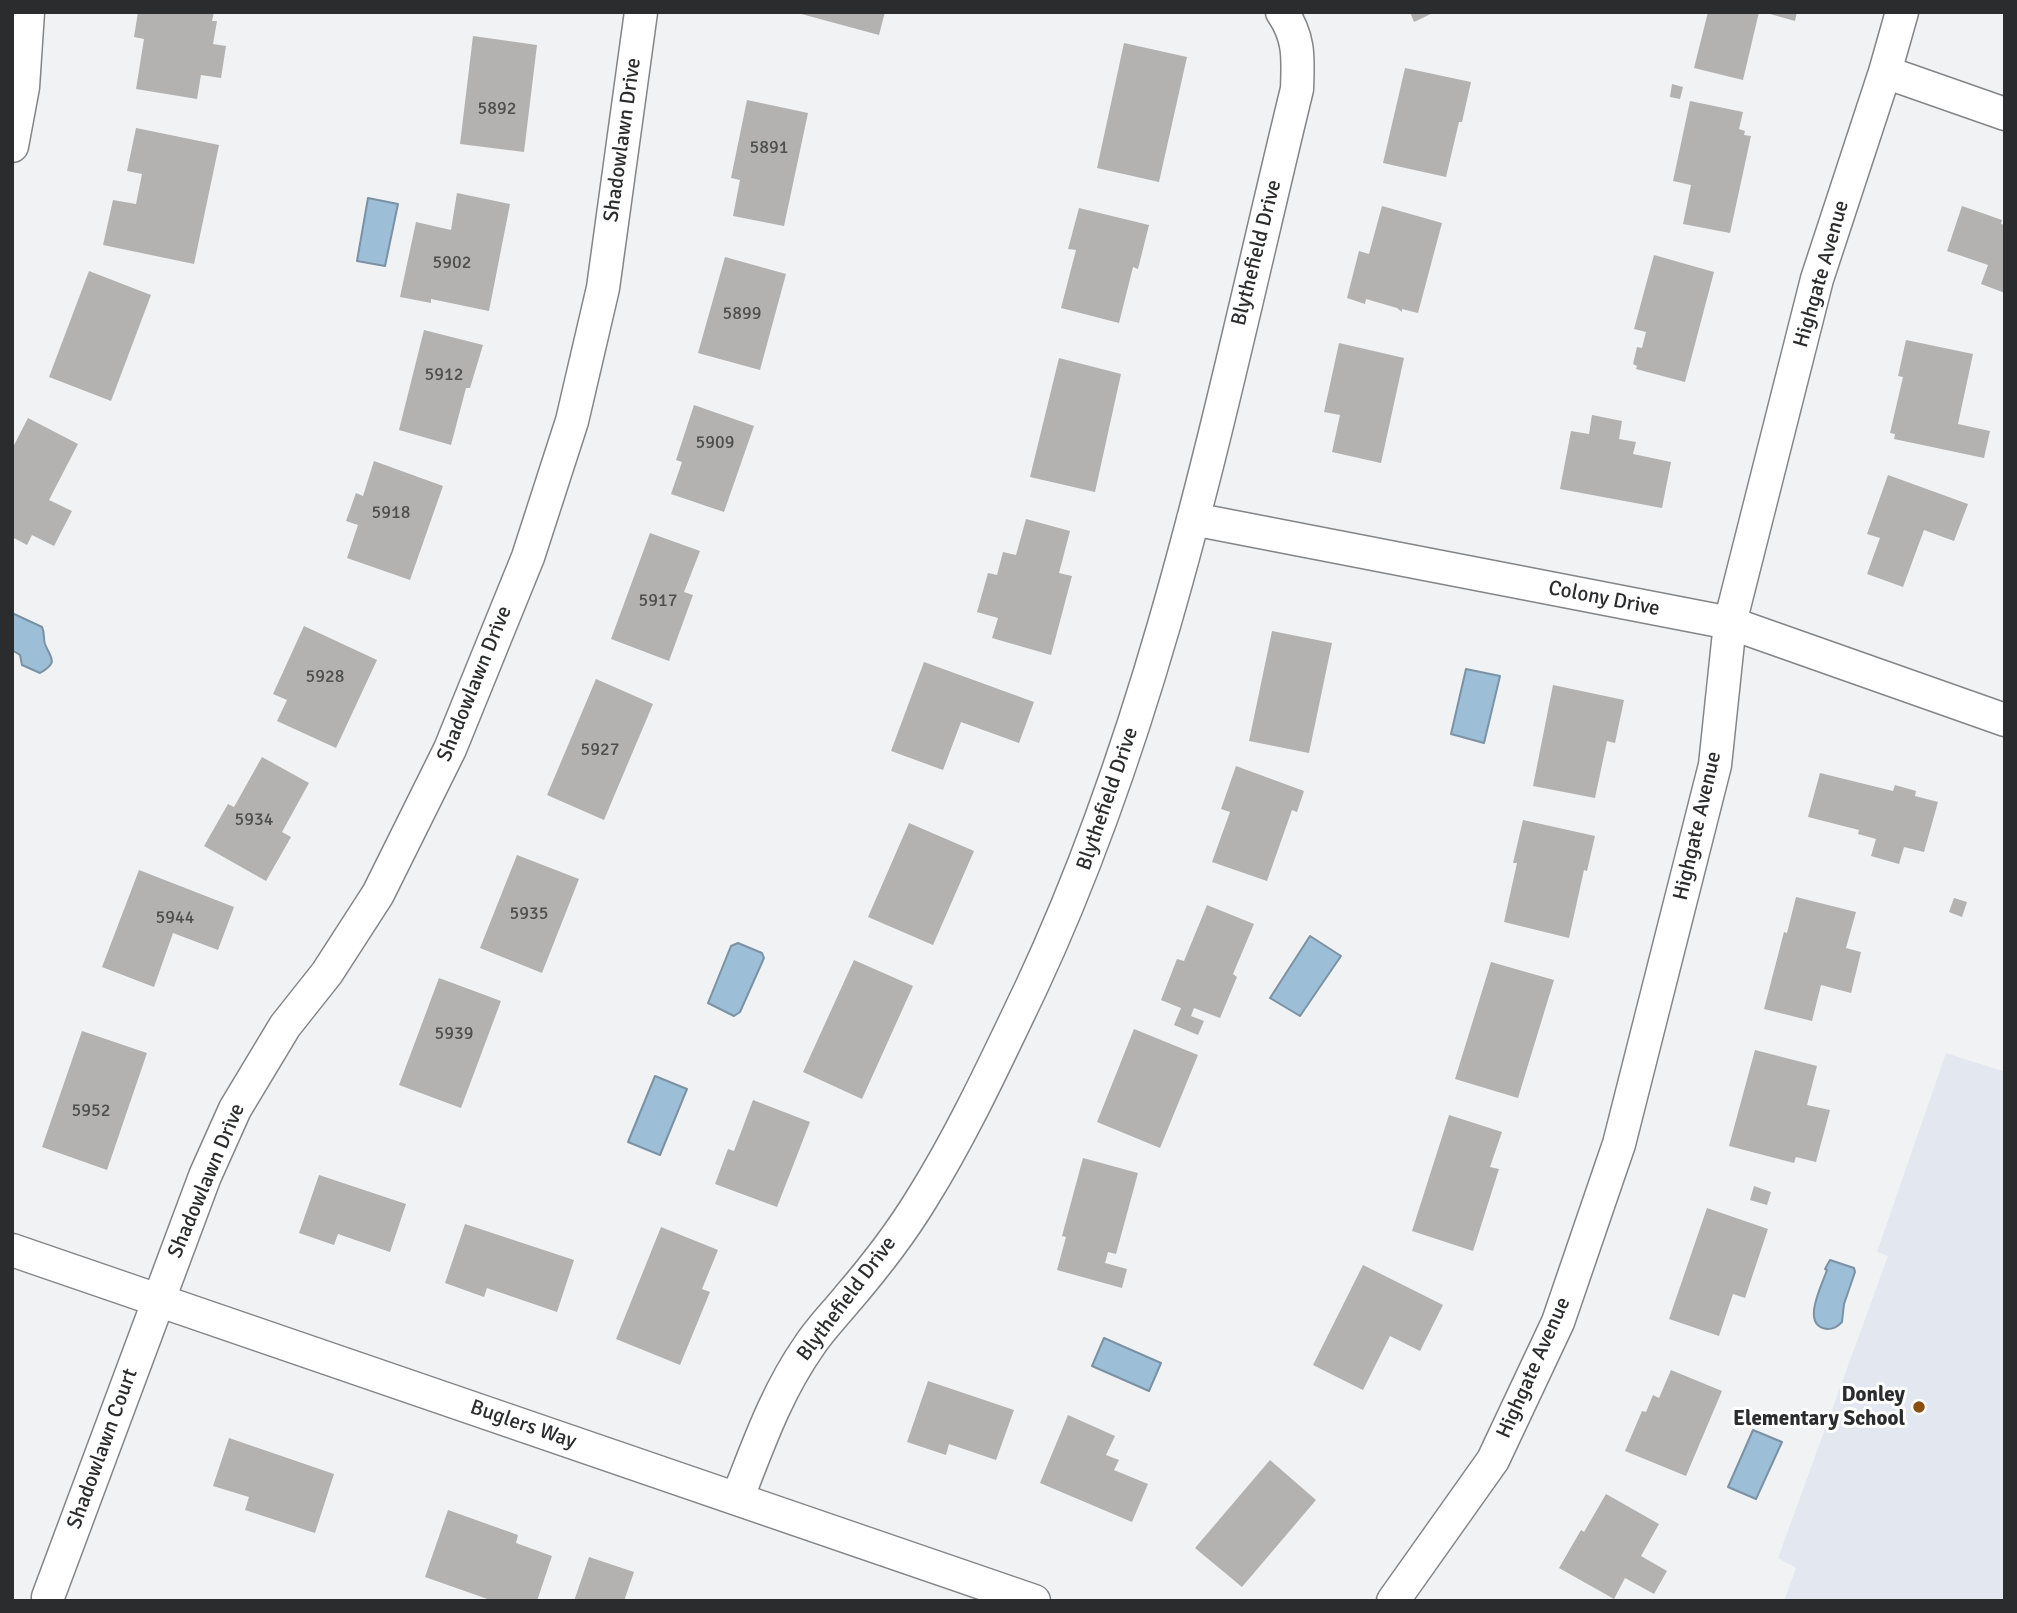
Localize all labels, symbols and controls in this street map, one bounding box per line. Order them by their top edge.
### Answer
street label: Shadowlawn Drive [599,56,647,224]
house number: 5892 [478,98,516,120]
house number: 5891 [750,137,788,159]
street label: Blythefield Drive [1227,177,1287,329]
street label: Highgate Avenue [1789,198,1855,350]
house number: 5902 [433,252,471,274]
house number: 5899 [723,303,761,325]
house number: 5912 [425,364,463,386]
house number: 5909 [696,432,734,454]
house number: 5918 [372,502,410,524]
street label: Colony Drive [1546,576,1662,622]
house number: 5917 [639,590,677,612]
street label: Shadowlawn Drive [432,603,518,765]
house number: 5928 [306,666,344,688]
street label: Blythefield Drive [1072,724,1144,874]
house number: 5927 [581,739,619,761]
street label: Highgate Avenue [1669,749,1727,903]
house number: 5934 [235,809,273,831]
house number: 5935 [510,903,548,925]
house number: 5944 [156,907,194,929]
house number: 5939 [435,1023,473,1045]
house number: 5952 [72,1100,110,1122]
street label: Shadowlawn Drive [163,1100,251,1262]
street label: Blythefield Drive [792,1232,902,1366]
street label: Highgate Avenue [1492,1294,1576,1442]
street label: Shadowlawn Court [62,1365,144,1533]
place label: Donley Elementary School [1733,1382,1905,1432]
street label: Buglers Way [467,1395,579,1455]
marker: Donley Elementary School [1911,1399,1927,1415]

